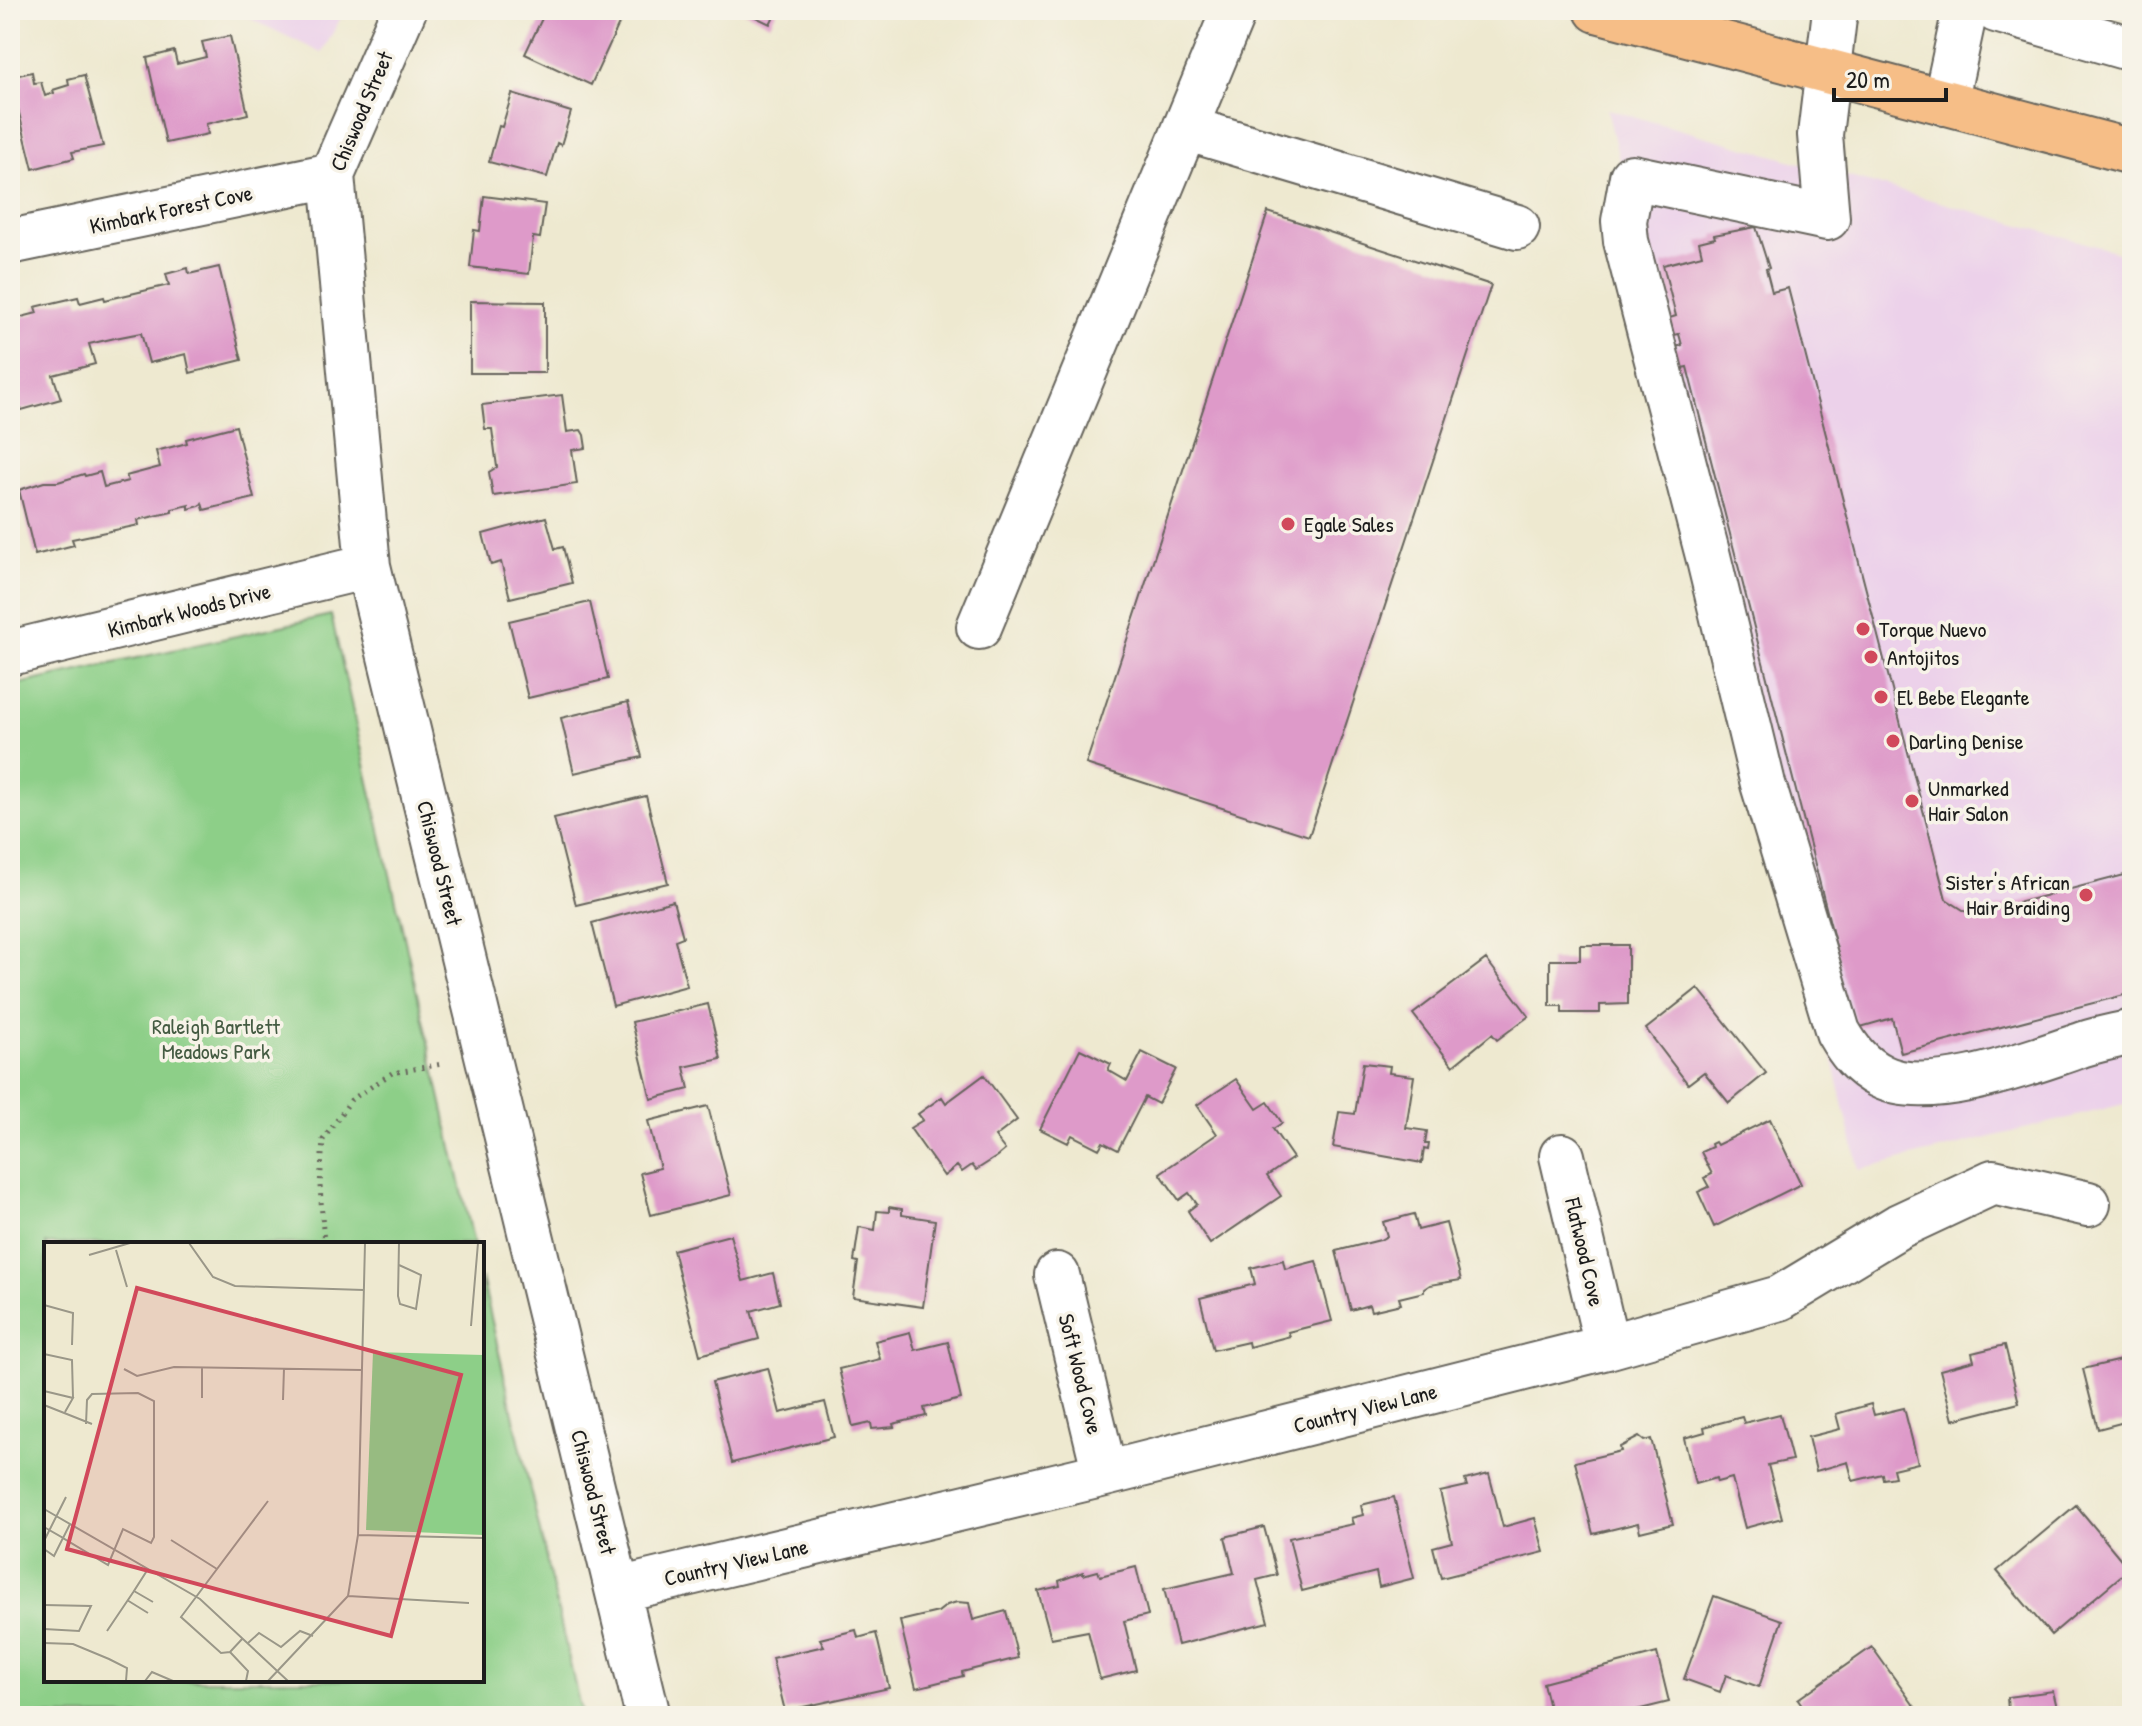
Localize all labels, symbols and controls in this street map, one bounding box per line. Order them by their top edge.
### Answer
street label: Chiswood Street [322,46,400,176]
scale bar [1834,52,1946,102]
text: 20 m [1846,63,1890,95]
street label: Kimbark Forest Cove [87,177,255,241]
place label: Egale Sales [1304,509,1394,539]
marker: Egale Sales [1279,515,1297,533]
street label: Kimbark Woods Drive [105,575,274,645]
place label: Torque Nuevo [1879,614,1986,644]
marker: Torque Nuevo [1854,620,1872,638]
place label: Antojitos [1887,642,1959,672]
marker: Antojitos [1862,648,1880,666]
place label: El Bebe Elegante [1897,682,2030,712]
marker: El Bebe Elegante [1872,688,1890,706]
place label: Darling Denise [1909,726,2024,756]
marker: Darling Denise [1884,732,1902,750]
place label: Unmarked Hair Salon [1928,773,2009,828]
marker: Unmarked Hair Salon [1903,792,1921,810]
street label: Chiswood Street [410,798,470,929]
place label: Sister's African Hair Braiding [1945,867,2070,922]
marker: Sister's African Hair Braiding [2077,886,2095,904]
park label: Raleigh Bartlett Meadows Park [152,1011,280,1066]
street label: Flatwood Cove [1558,1194,1612,1309]
inset map [44,1242,484,1682]
street label: Soft Wood Cove [1052,1311,1110,1437]
street label: Country View Lane [1290,1376,1440,1440]
street label: Chiswood Street [564,1427,624,1558]
street label: Country View Lane [661,1531,811,1593]

